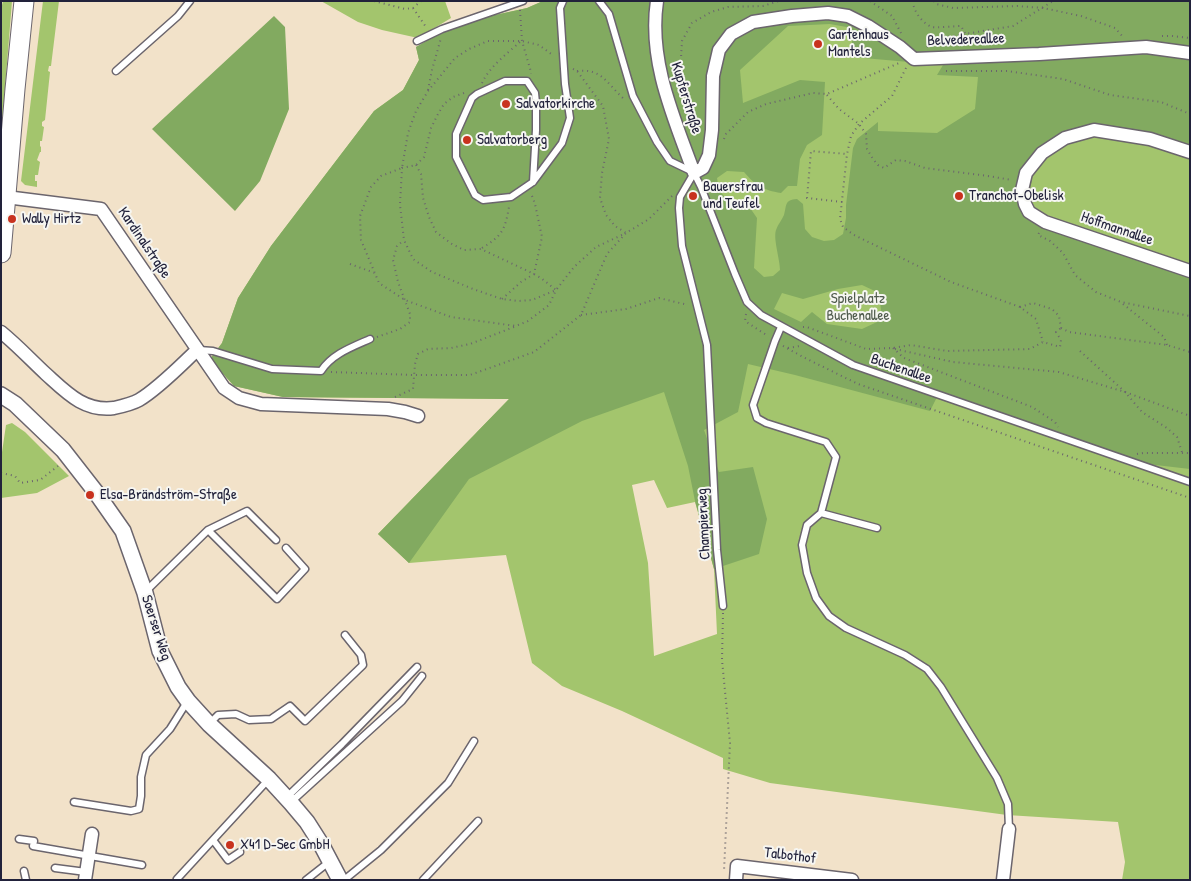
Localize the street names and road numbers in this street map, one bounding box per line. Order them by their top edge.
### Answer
street label: Belvedereallee [927,30,1005,50]
street label: Kupferstraße [667,60,705,136]
street label: Kardinalstraße [114,204,174,282]
street label: Hoffmannallee [1079,208,1155,250]
street label: Buchenallee [868,350,934,388]
street label: Champierweg [693,488,715,560]
street label: Soerser Weg [137,593,175,663]
street label: Talbothof [763,844,817,868]

